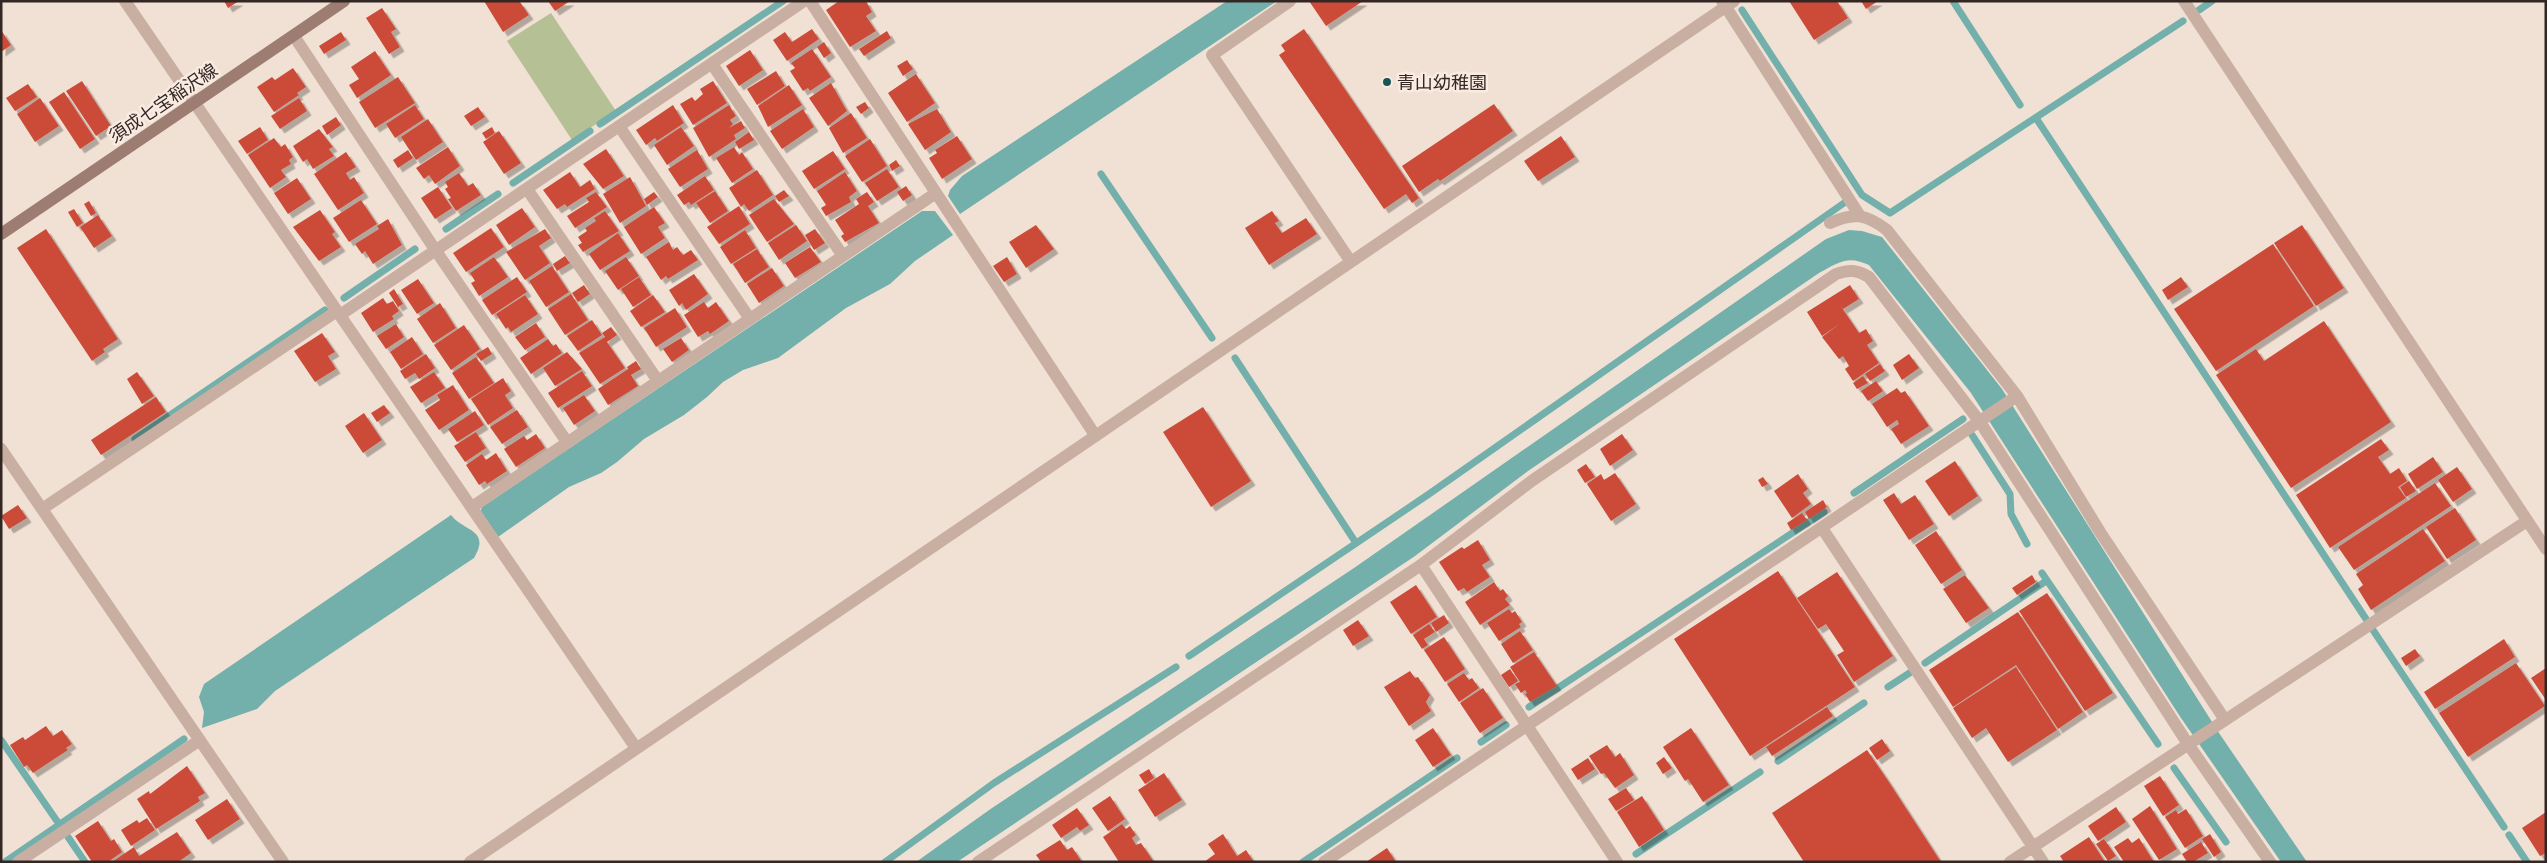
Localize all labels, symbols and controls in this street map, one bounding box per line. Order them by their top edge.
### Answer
street label: 須成七宝稲沢線 [105,59,221,147]
place label: 青山幼稚園 [1397,72,1487,93]
marker: 青山幼稚園 [1381,76,1393,88]

